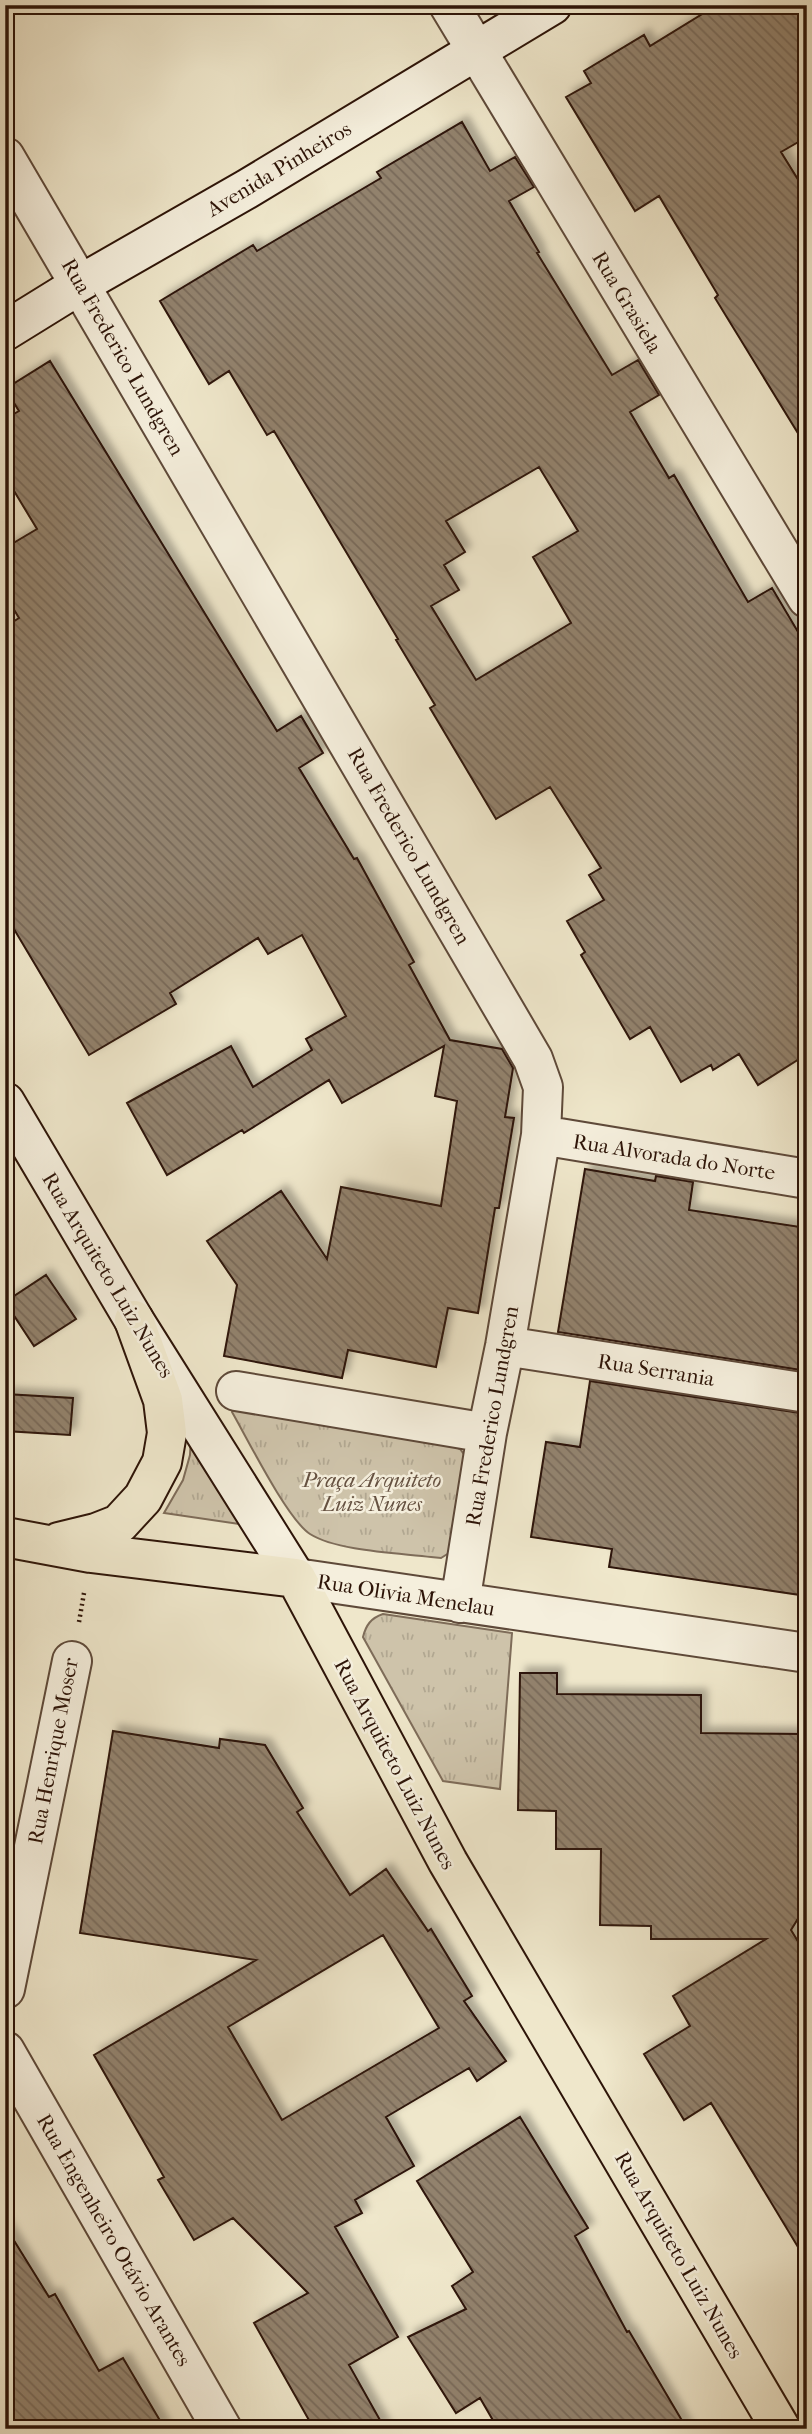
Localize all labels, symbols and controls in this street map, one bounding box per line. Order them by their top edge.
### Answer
street label: Avenida Pinheiros [202,116,356,222]
street label: Rua Grasiela [587,247,667,357]
street label: Rua Frederico Lundgren [57,254,189,460]
street label: Rua Frederico Lundgren [343,743,475,949]
street label: Rua Alvorada do Norte [571,1129,777,1185]
street label: Rua Arquiteto Luiz Nunes [37,1168,179,1382]
street label: Rua Frederico Lundgren [461,1304,523,1528]
street label: Rua Serrania [596,1349,716,1391]
park label: Praça Arquiteto Luiz Nunes [302,1468,441,1516]
street label: Rua Olivia Menelau [316,1569,497,1621]
street label: Rua Arquiteto Luiz Nunes [329,1655,461,1874]
street label: Rua Henrique Moser [23,1656,83,1846]
street label: Rua Engenheiro Otávio Arantes [32,2110,196,2371]
street label: Rua Arquiteto Luiz Nunes [610,2147,748,2363]

